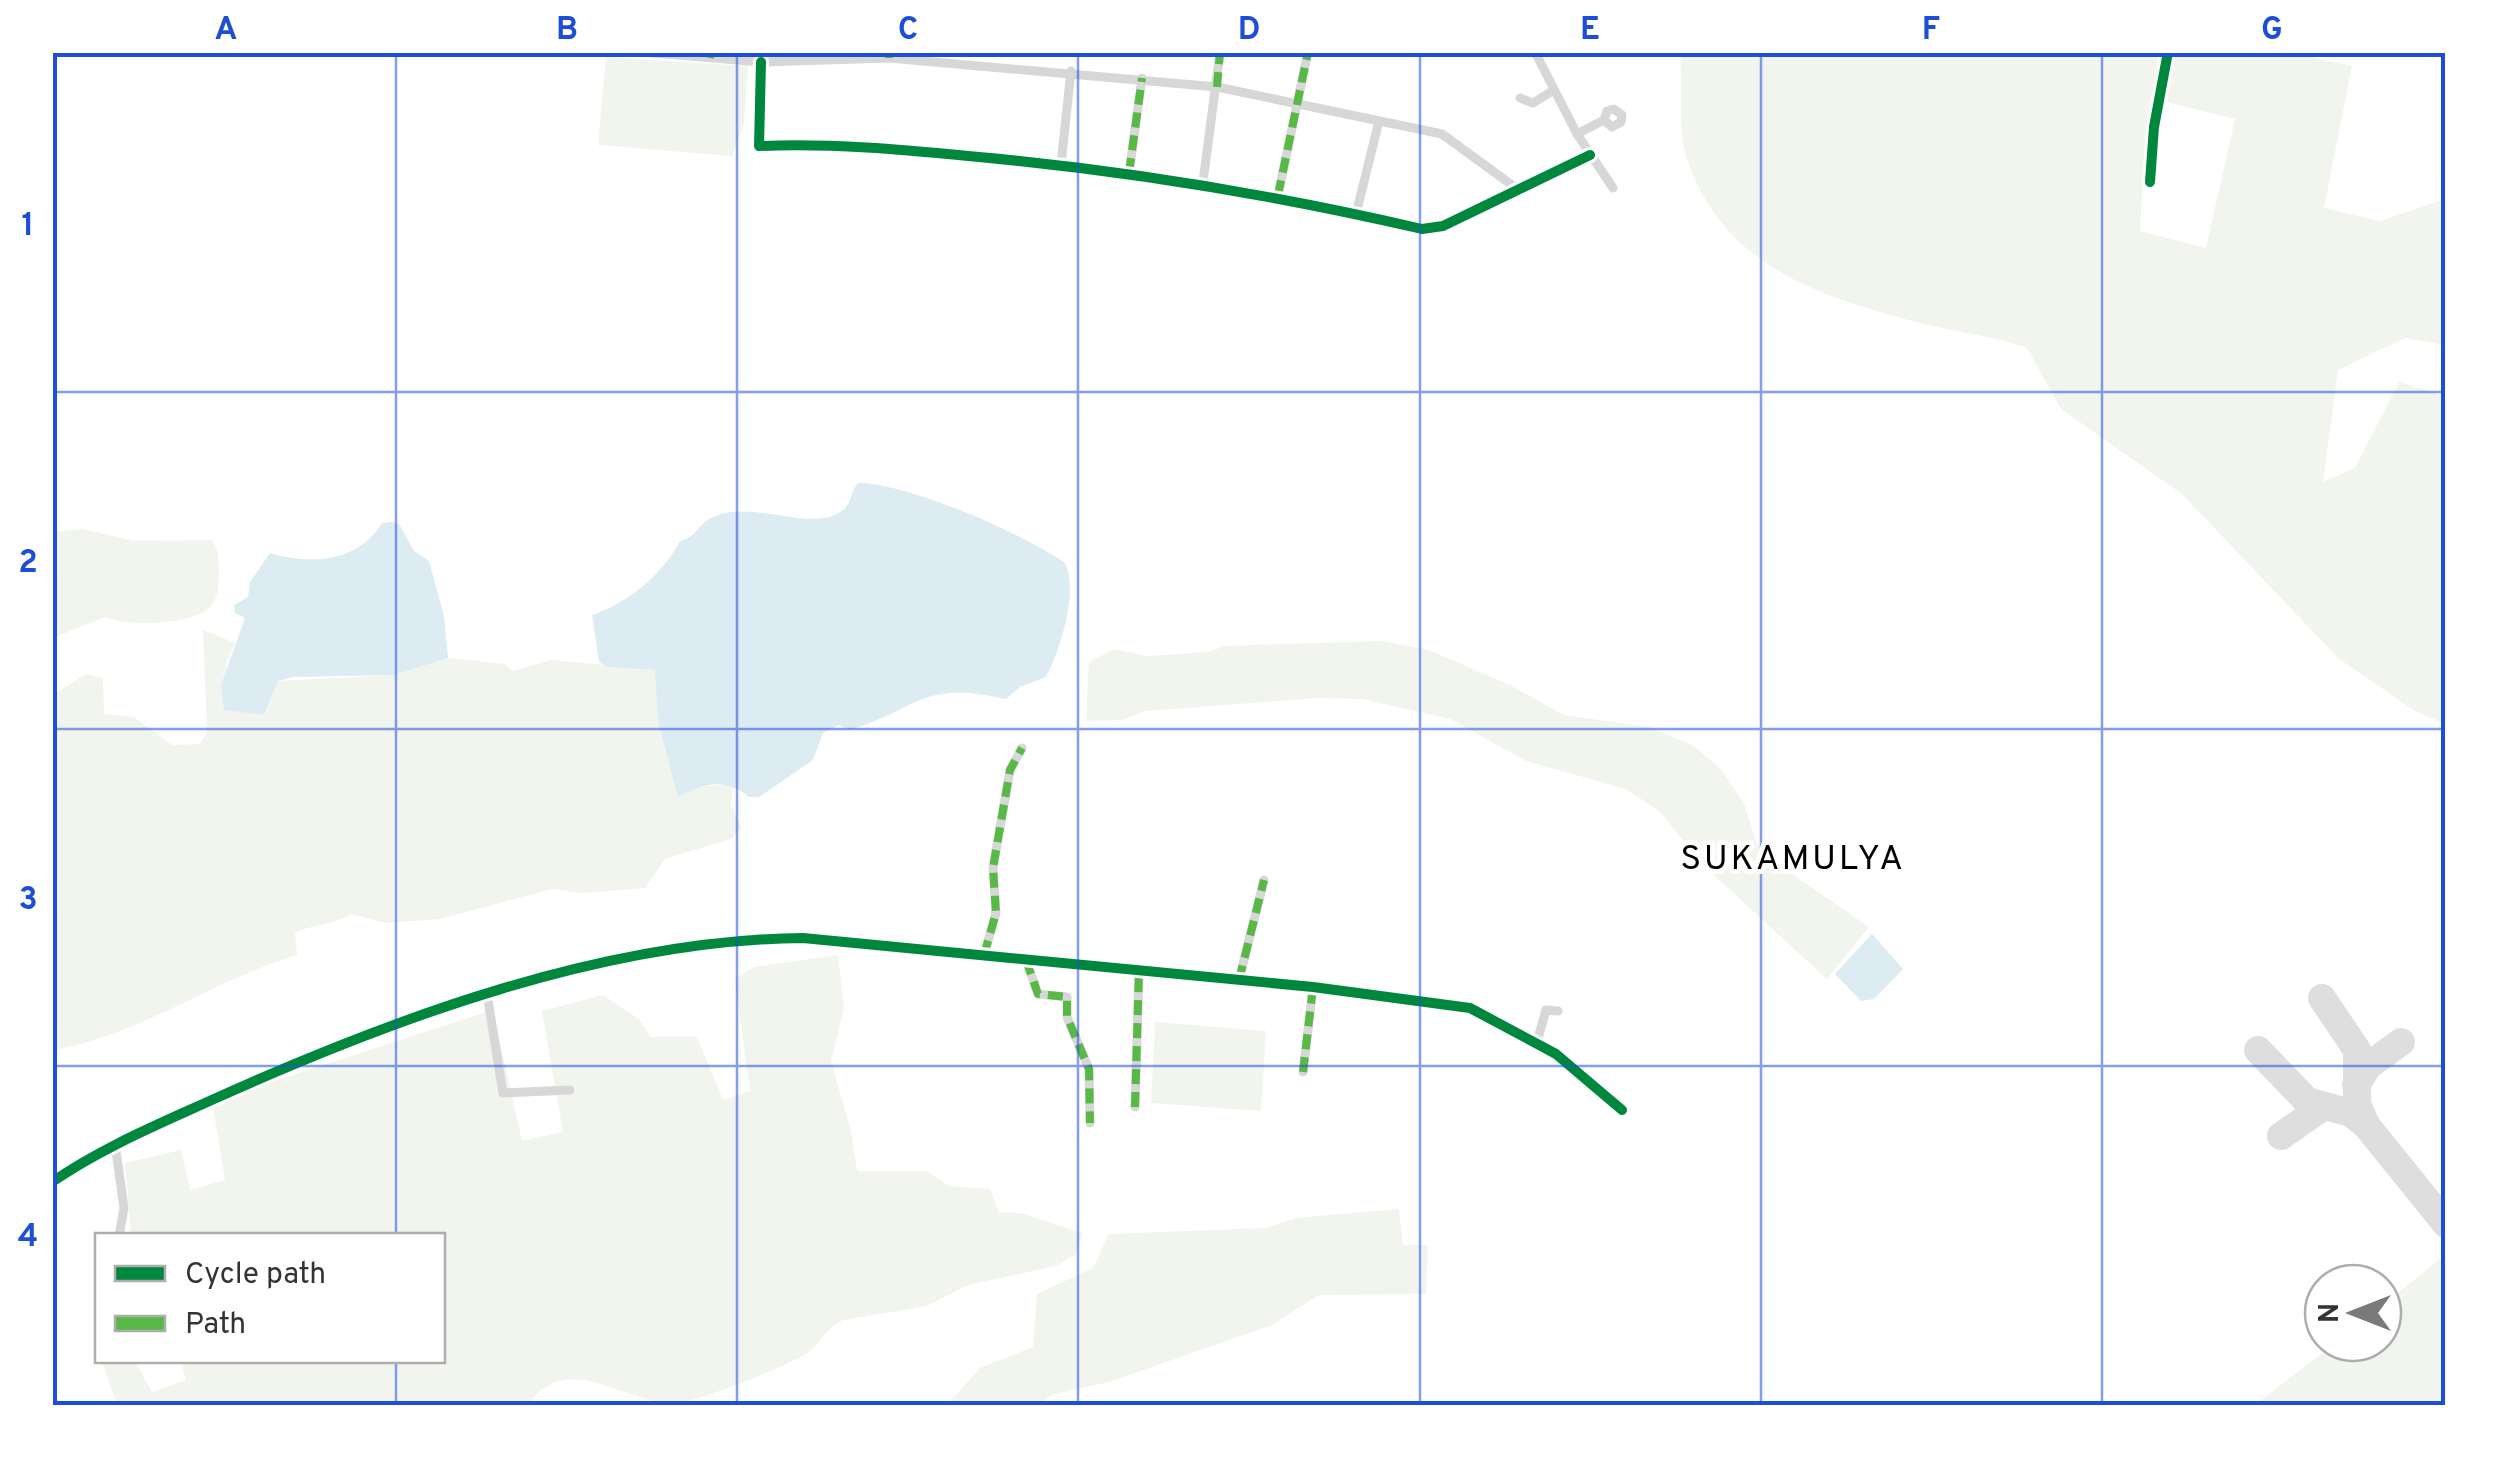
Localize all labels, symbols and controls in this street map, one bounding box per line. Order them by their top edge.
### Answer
text: A [215,11,237,51]
text: B [556,11,578,51]
text: C [898,11,918,51]
text: D [1238,11,1260,51]
text: E [1580,11,1600,51]
text: F [1922,11,1940,51]
text: G [2261,11,2283,51]
text: 1 [22,207,34,247]
text: 2 [18,544,38,584]
district label: SUKAMULYA [1680,838,1906,882]
text: 3 [18,881,38,921]
text: 4 [18,1218,38,1258]
legend [95,1233,445,1363]
text: Cycle path [185,1257,326,1294]
north arrow [2303,1263,2403,1363]
text: N [2313,1303,2349,1323]
text: Path [185,1307,246,1344]

